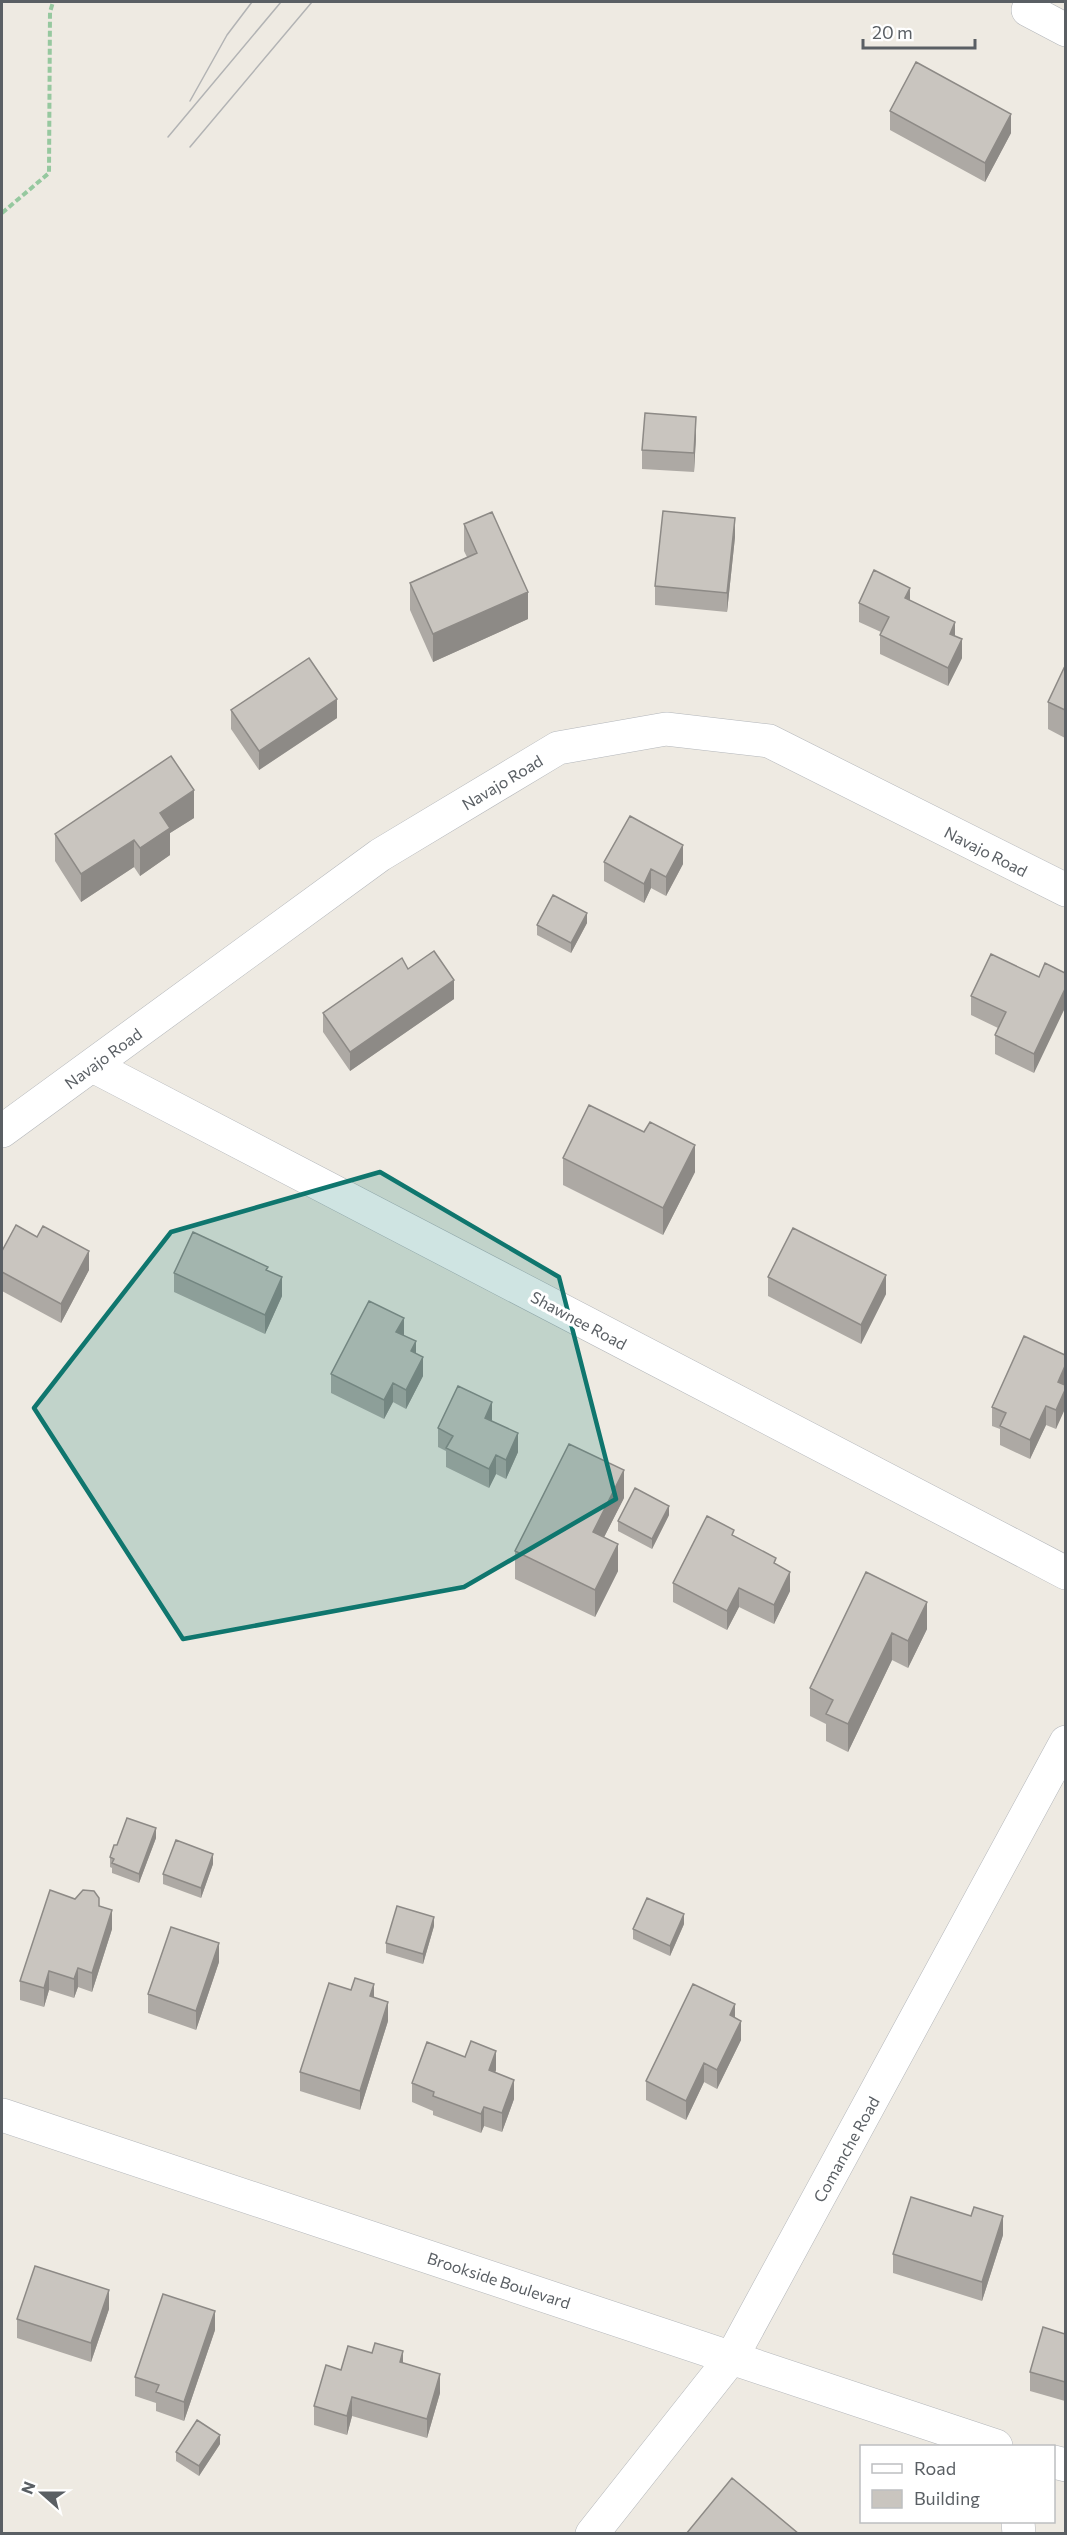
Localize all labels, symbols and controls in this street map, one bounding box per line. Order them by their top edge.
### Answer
scale bar [863,12,976,50]
text: 20 m [872,21,913,43]
street label: Navajo Road [458,750,546,814]
street label: Navajo Road [941,822,1031,880]
street label: Navajo Road [61,1024,145,1092]
street label: Shawnee Road [528,1287,630,1353]
street label: Comanche Road [809,2093,883,2205]
street label: Brookside Boulevard [425,2248,573,2312]
legend [860,2445,1055,2523]
text: Road [914,2457,956,2479]
north arrow [12,2463,72,2523]
text: N [17,2478,39,2496]
text: Building [914,2487,980,2509]

